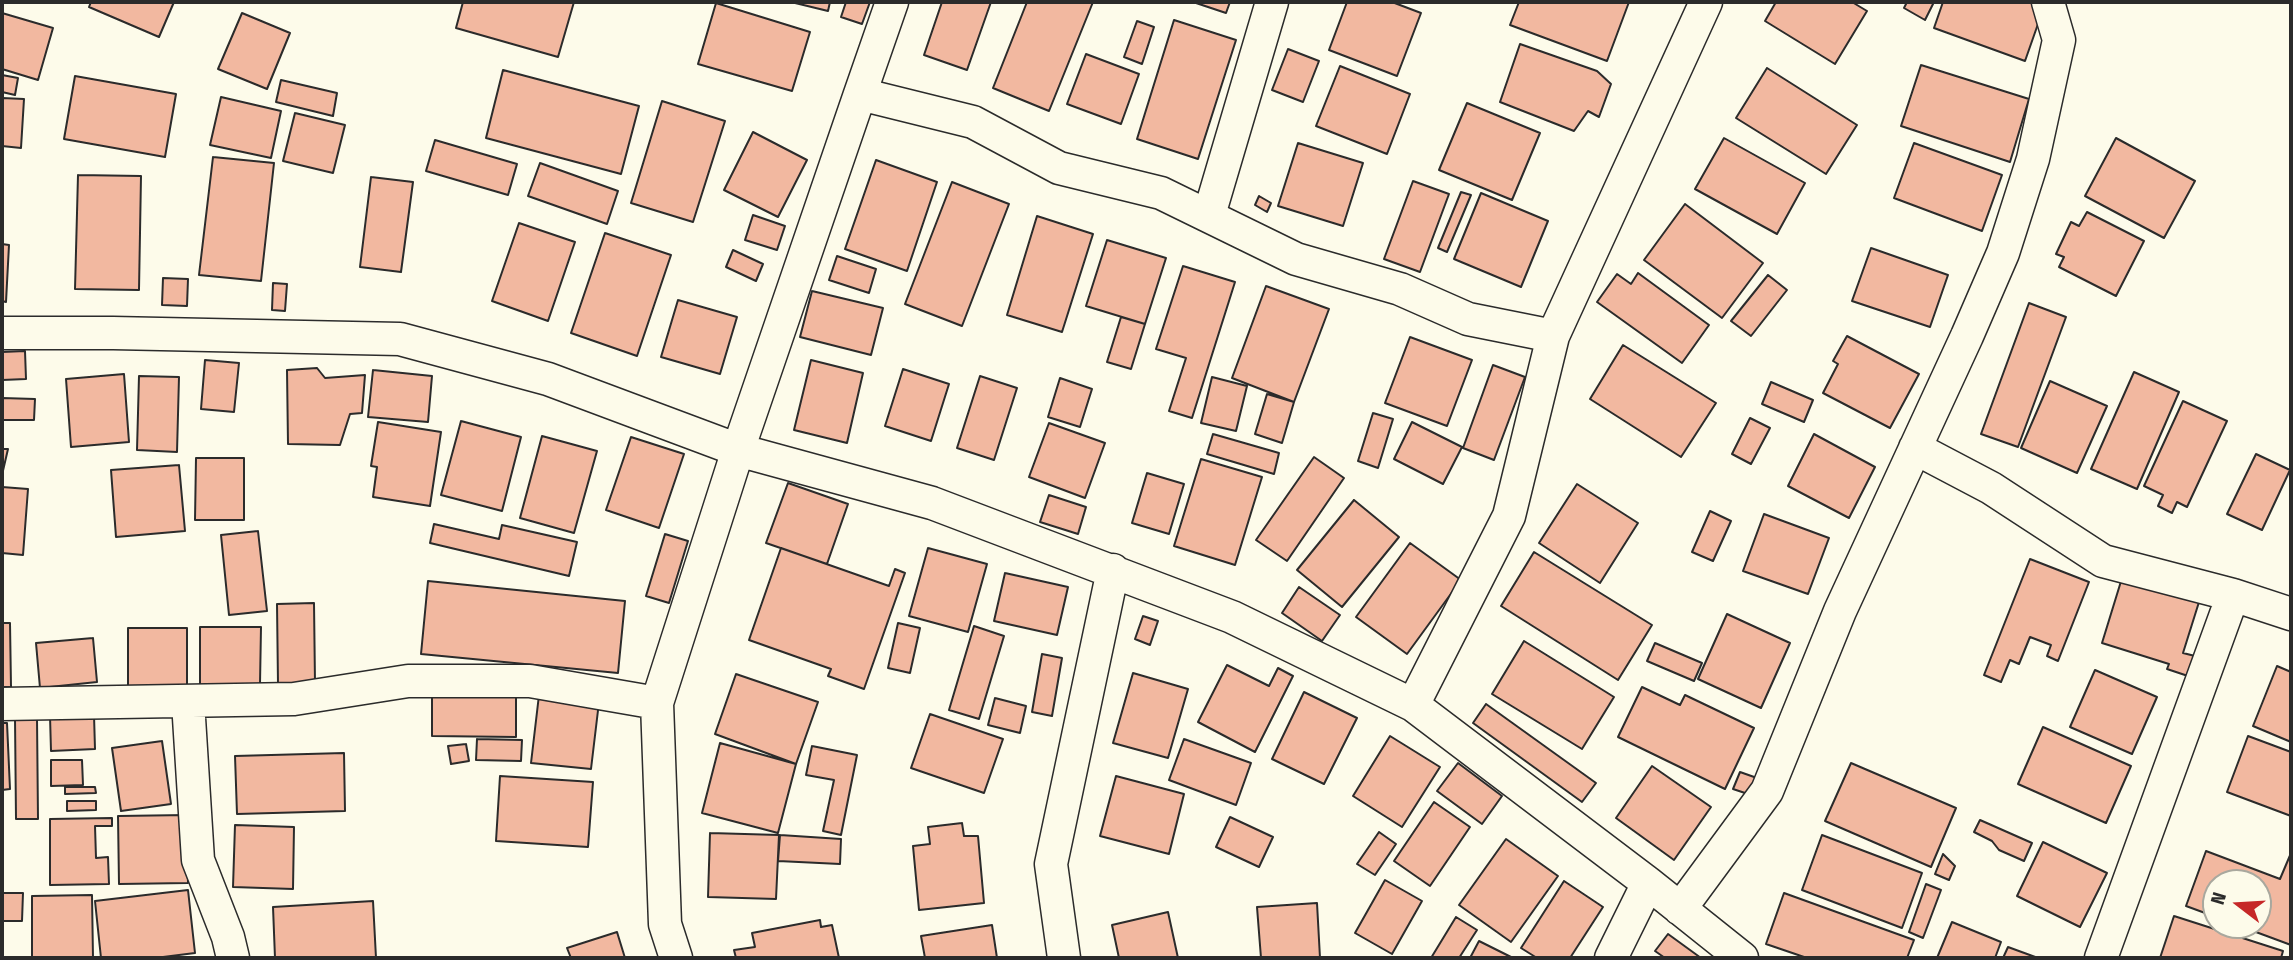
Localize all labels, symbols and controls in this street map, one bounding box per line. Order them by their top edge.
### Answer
north arrow [2202,869,2272,939]
text: N [2206,889,2231,907]

